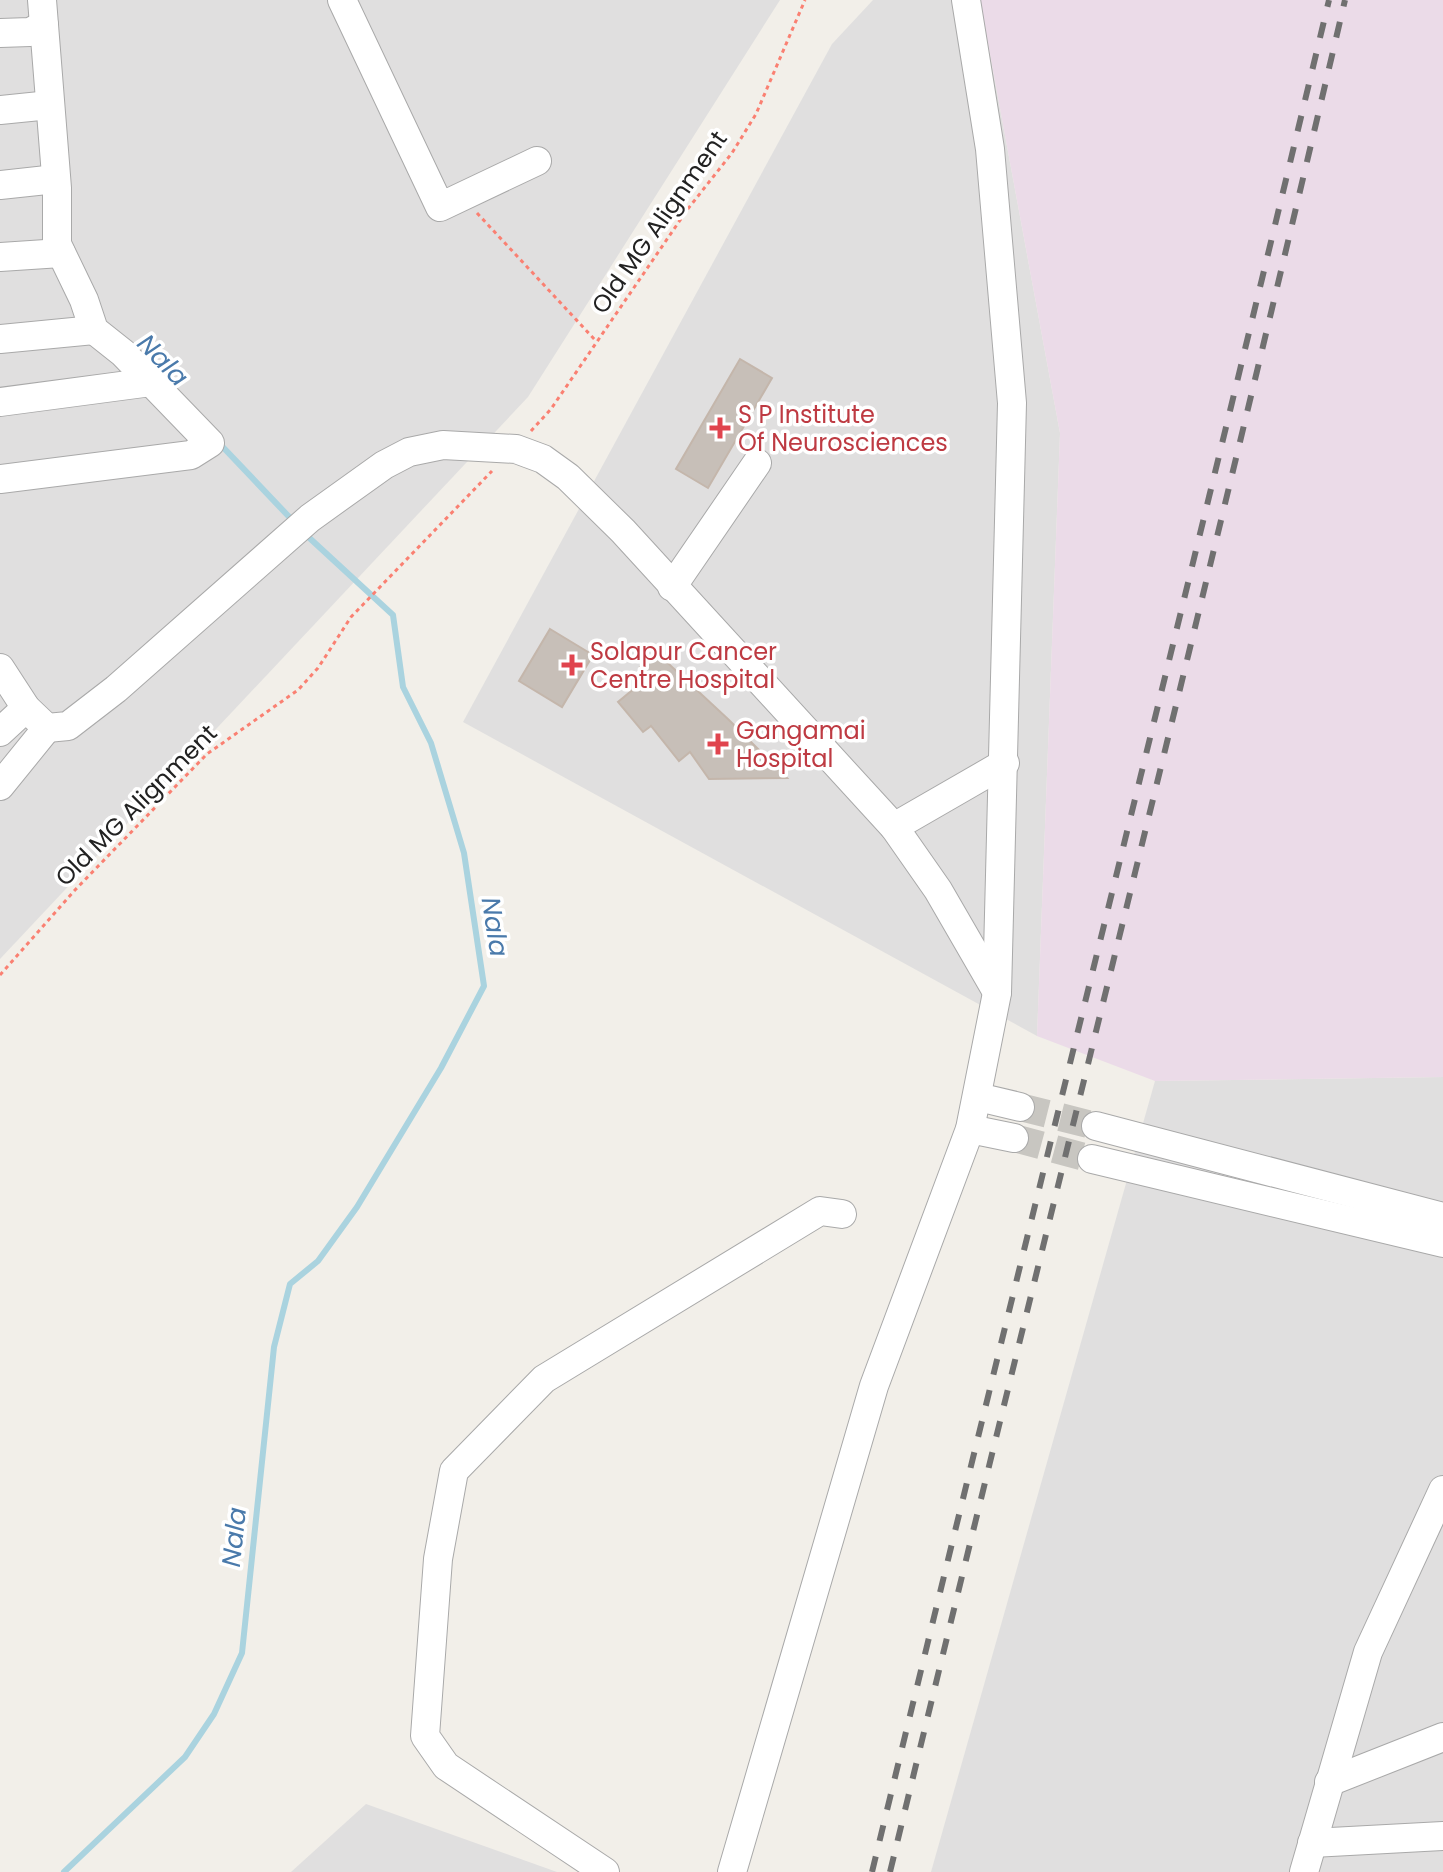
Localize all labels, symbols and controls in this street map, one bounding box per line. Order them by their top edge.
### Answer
street label: Old MG Alignment [583,124,735,320]
water label: Nala [129,326,197,394]
place label: S P Institute Of Neurosciences [738,398,948,459]
marker: S P Institute Of Neurosciences [709,417,731,439]
place label: Solapur Cancer Centre Hospital [590,635,777,696]
marker: Solapur Cancer Centre Hospital [561,654,583,676]
place label: Gangamai Hospital [736,714,866,775]
street label: Old MG Alignment [48,717,224,893]
marker: Gangamai Hospital [707,733,729,755]
water label: Nala [473,895,517,959]
water label: Nala [213,1505,255,1569]

